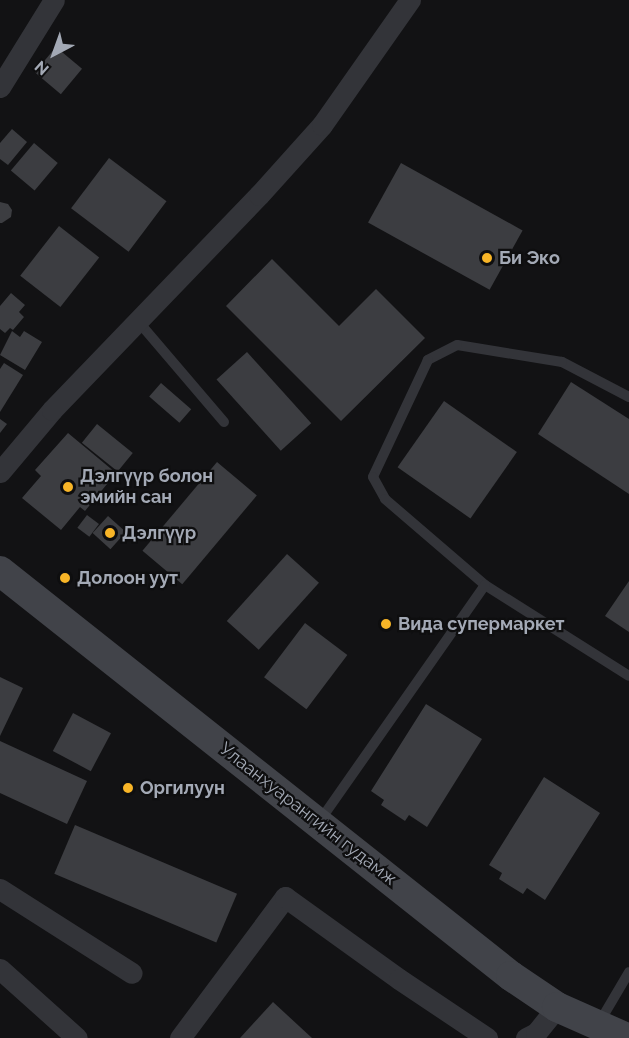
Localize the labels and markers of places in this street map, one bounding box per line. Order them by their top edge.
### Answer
place label: Би Эко [499,247,560,269]
marker: Би Эко [480,251,494,265]
place label: Дэлгүүр болон эмийн сан [80,466,213,508]
marker: Дэлгүүр болон эмийн сан [61,480,75,494]
place label: Дэлгүүр [122,522,196,544]
marker: Дэлгүүр [103,526,117,540]
place label: Долоон уут [77,567,179,589]
marker: Долоон уут [58,571,72,585]
place label: Вида супермаркет [398,613,564,635]
marker: Вида супермаркет [379,617,393,631]
place label: Оргилуун [140,777,225,799]
marker: Оргилуун [121,781,135,795]

